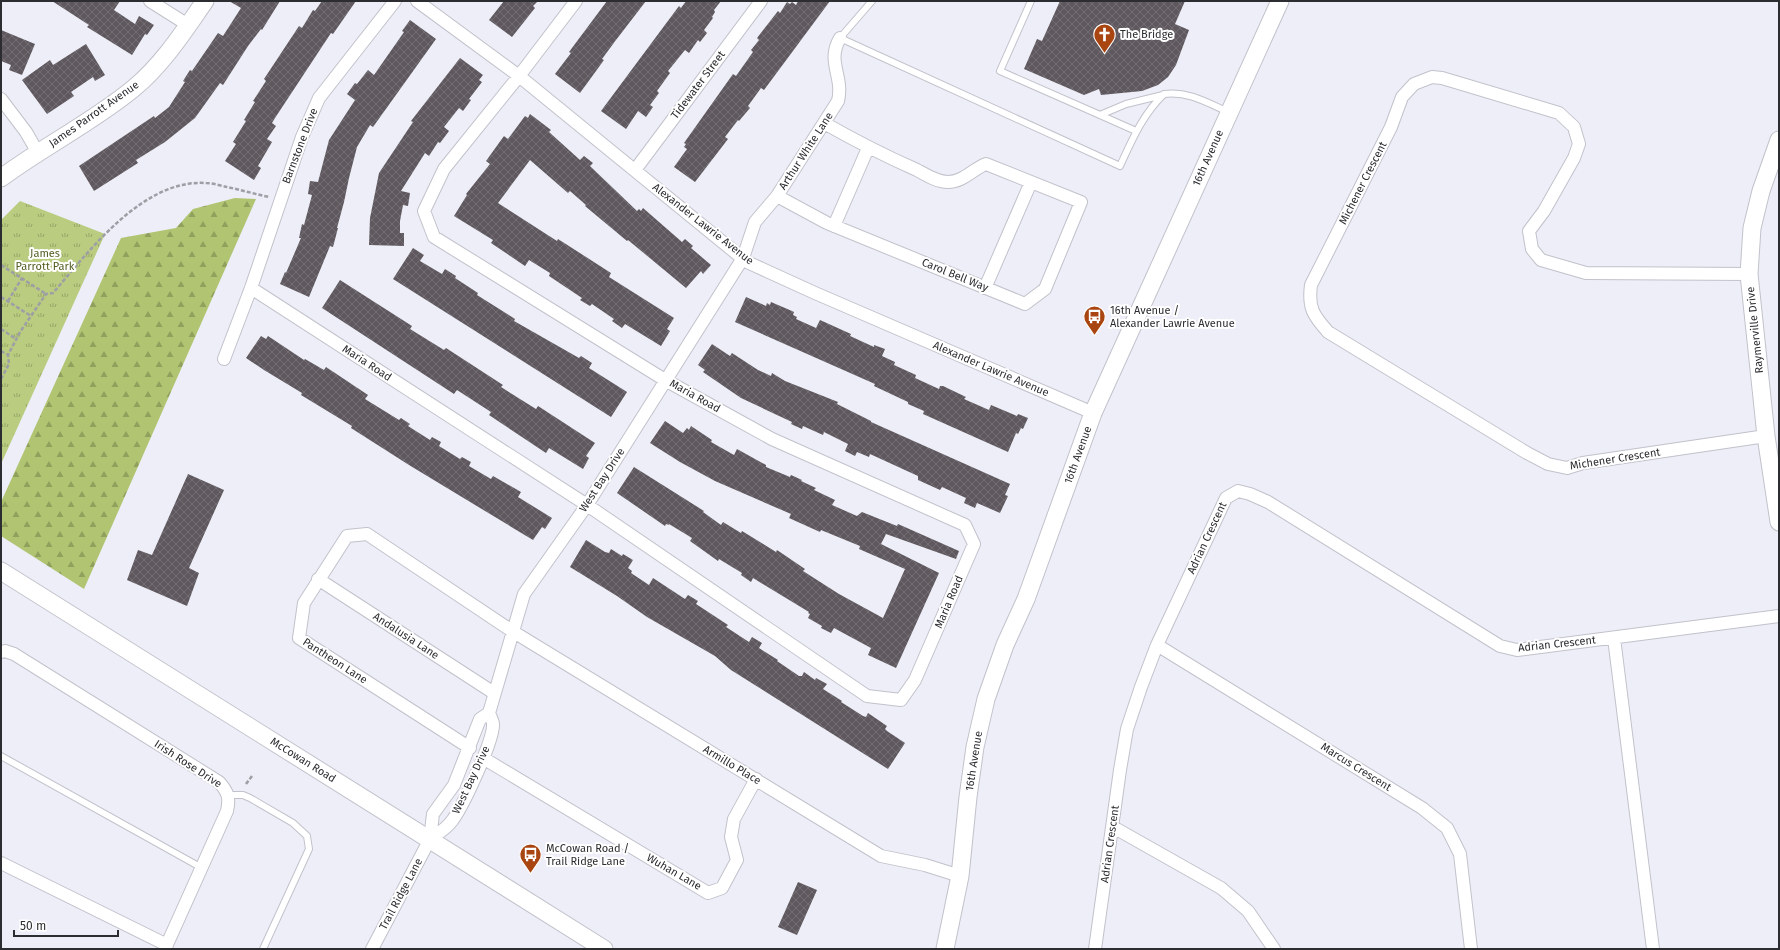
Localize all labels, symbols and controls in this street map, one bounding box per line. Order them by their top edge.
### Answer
church icon: The Bridge [1092,21,1118,54]
place label: The Bridge [1120,28,1173,41]
street label: Tidewater Street [668,48,728,122]
street label: James Parrott Avenue [47,78,141,150]
street label: Barnstone Drive [280,106,320,186]
street label: Arthur White Lane [776,110,836,192]
street label: 16th Avenue [1190,128,1226,188]
street label: Michener Crescent [1336,139,1390,227]
street label: Alexander Lawrie Avenue [650,181,756,267]
park label: James Parrott Park [16,247,75,273]
street label: Carol Bell Way [920,256,991,294]
street label: Raymerville Drive [1744,286,1766,374]
bus stop icon: 16th Avenue / Alexander Lawrie Avenue [1082,303,1108,336]
place label: 16th Avenue / Alexander Lawrie Avenue [1110,304,1235,330]
street label: Alexander Lawrie Avenue [931,339,1051,399]
street label: Maria Road [340,342,394,384]
street label: Maria Road [667,377,723,415]
street label: 16th Avenue [1062,424,1094,486]
street label: Michener Crescent [1569,445,1661,473]
street label: West Bay Drive [576,446,628,514]
street label: Adrian Crescent [1185,500,1229,576]
street label: Maria Road [932,574,966,630]
street label: Andalusia Lane [371,610,441,662]
street label: Adrian Crescent [1517,633,1597,655]
street label: Pantheon Lane [300,635,370,687]
street label: 16th Avenue [963,730,985,792]
street label: McCowan Road [268,735,338,785]
street label: Irish Rose Drive [152,737,224,791]
street label: Marcus Crescent [1318,740,1394,794]
street label: Armillo Place [701,743,763,787]
street label: West Bay Drive [450,744,492,816]
street label: Adrian Crescent [1098,804,1122,884]
bus stop icon: McCowan Road / Trail Ridge Lane [517,841,543,874]
place label: McCowan Road / Trail Ridge Lane [546,842,629,868]
street label: Wuhan Lane [644,851,704,893]
street label: Trail Ridge Lane [377,856,425,932]
scale bar [14,912,118,938]
text: 50 m [20,919,46,933]

